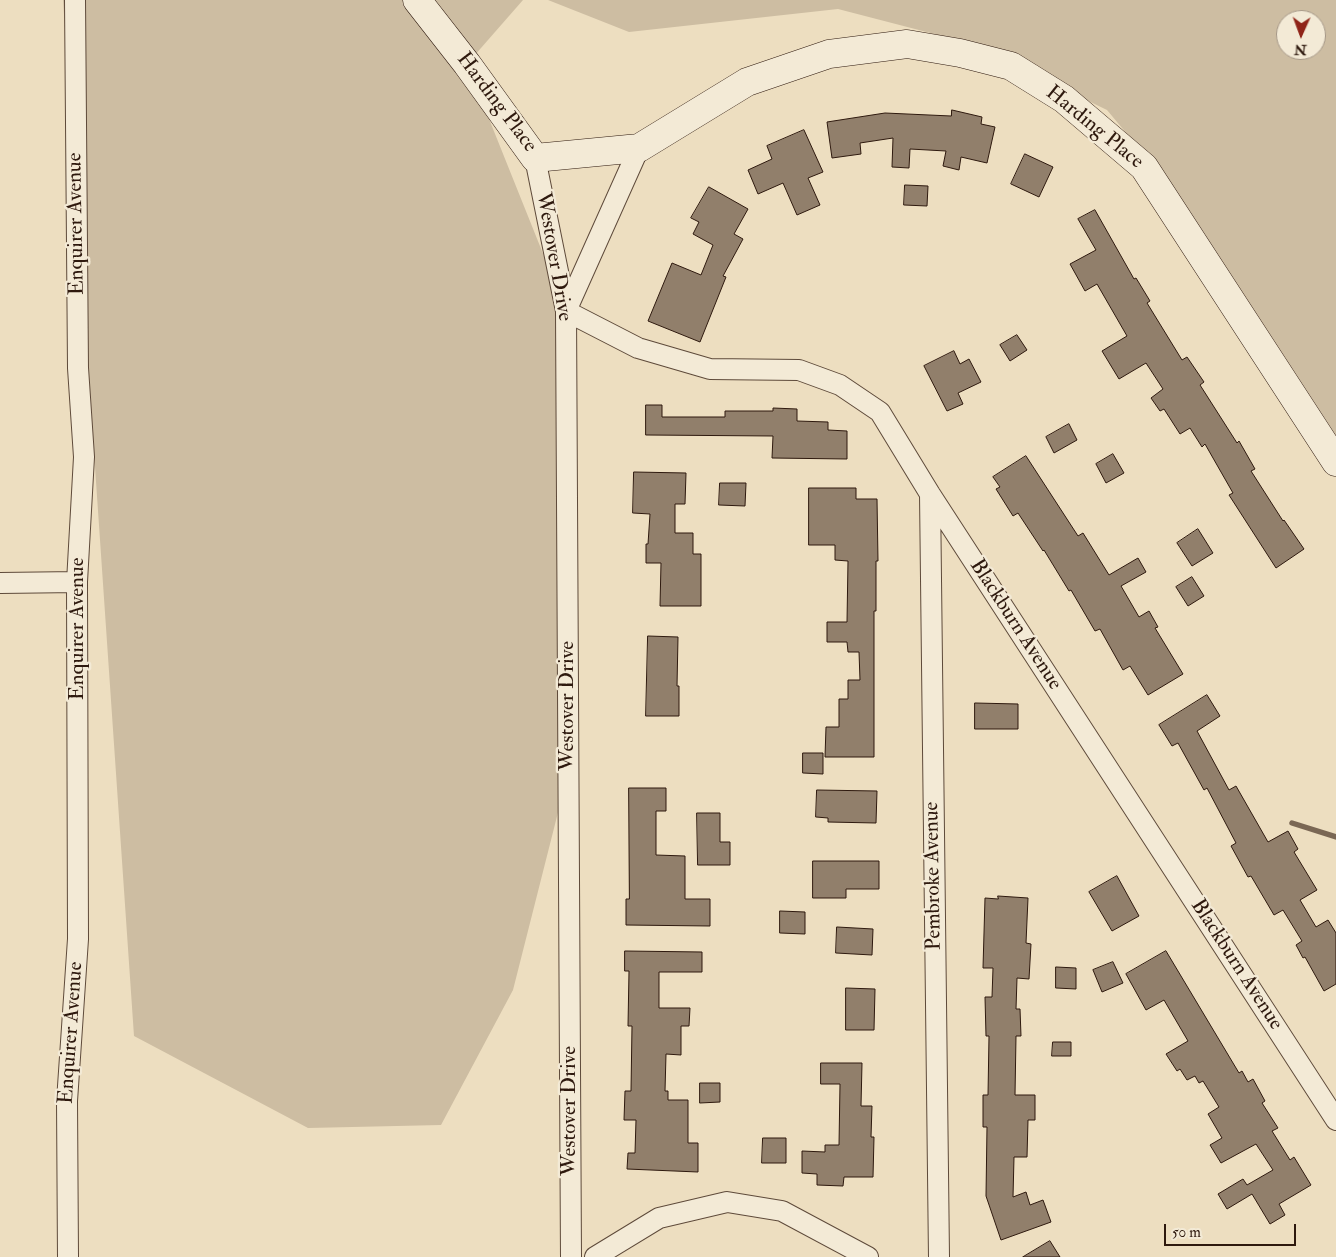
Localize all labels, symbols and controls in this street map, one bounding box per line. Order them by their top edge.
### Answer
north arrow [1276,10,1326,60]
text: N [1294,41,1307,58]
street label: Harding Place [450,48,542,158]
street label: Harding Place [1040,81,1148,175]
street label: Enquirer Avenue [63,152,91,296]
street label: Westover Drive [529,191,577,323]
street label: Blackburn Avenue [963,555,1067,695]
street label: Enquirer Avenue [65,558,91,700]
street label: Westover Drive [555,641,581,771]
street label: Pembroke Avenue [920,802,948,950]
street label: Blackburn Avenue [1184,895,1288,1035]
street label: Enquirer Avenue [54,961,90,1105]
street label: Westover Drive [557,1046,583,1176]
scale bar [1166,1214,1298,1246]
text: 50 m [1172,1223,1201,1242]

